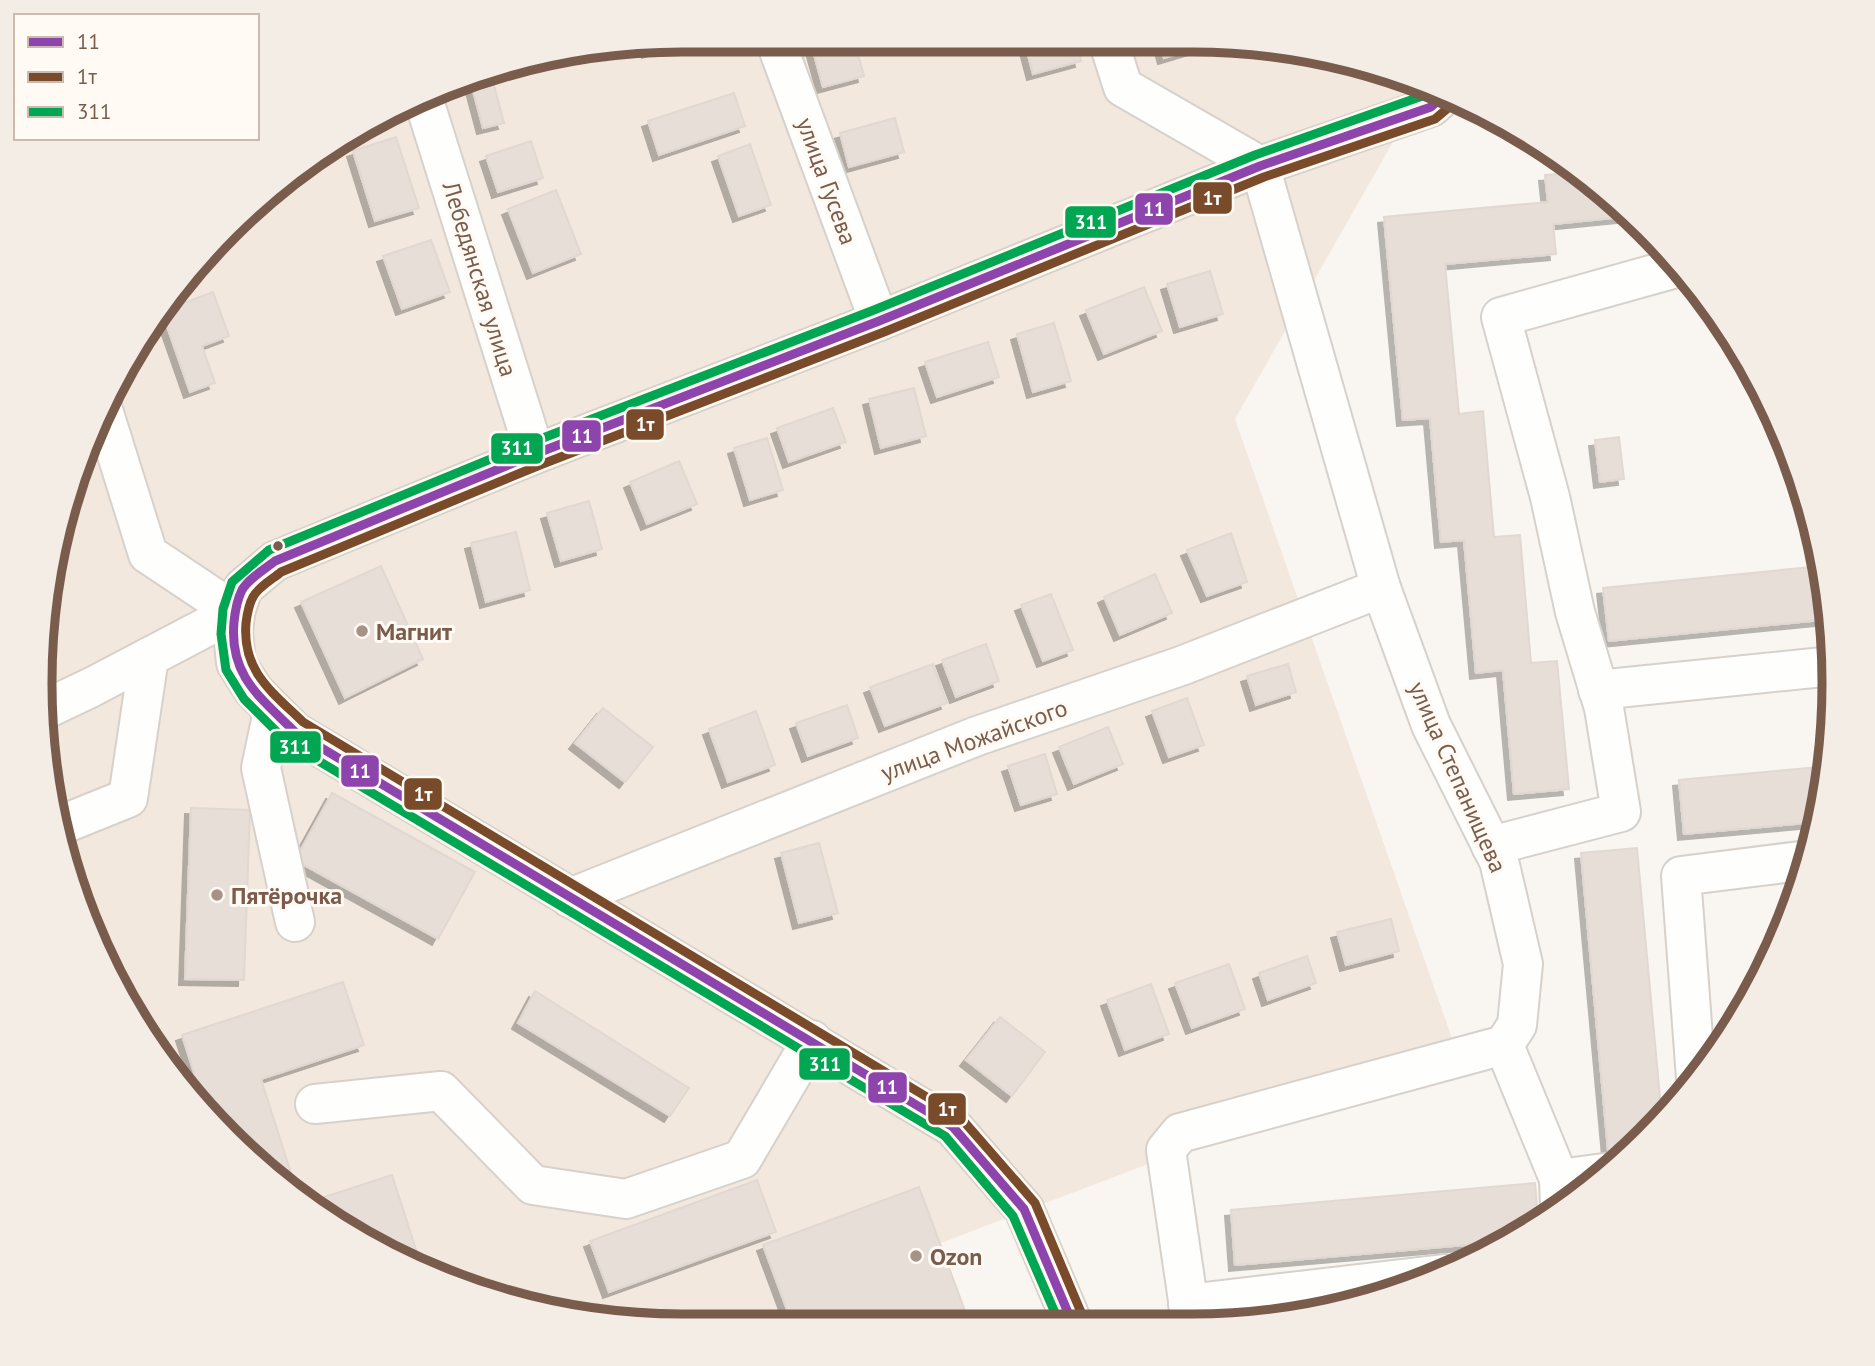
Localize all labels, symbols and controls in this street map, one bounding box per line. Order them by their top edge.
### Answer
legend [14,14,259,140]
text: 11 [77,28,100,55]
text: 1т [77,63,97,90]
text: 311 [77,98,111,125]
street label: улица Гусева [790,113,864,249]
street label: Лебедянская улица [435,177,524,380]
line badge: 1т [1192,181,1233,215]
text: 1т [1203,186,1221,210]
line badge: 11 [1134,192,1174,226]
text: 11 [1143,197,1165,221]
line badge: 311 [1064,205,1117,239]
text: 311 [1075,210,1107,234]
line badge: 1т [625,408,665,441]
text: 1т [636,412,654,436]
line badge: 11 [561,419,602,453]
text: 11 [571,424,593,448]
line badge: 311 [490,432,544,465]
text: 311 [501,436,533,460]
unlabelled marker [271,539,285,553]
place label: Магнит [376,616,453,647]
marker: Магнит [354,623,370,639]
street label: улица Степанищева [1402,677,1514,877]
street label: улица Можайского [876,692,1072,788]
line badge: 311 [269,730,322,764]
text: 311 [279,735,311,759]
line badge: 11 [340,754,380,788]
text: 11 [349,759,371,783]
line badge: 1т [403,777,443,811]
text: 1т [414,782,432,806]
place label: Пятёрочка [231,880,342,911]
marker: Пятёрочка [209,887,225,903]
line badge: 311 [798,1047,851,1081]
text: 311 [809,1052,841,1076]
line badge: 11 [867,1071,908,1104]
text: 11 [876,1075,898,1099]
line badge: 1т [927,1092,967,1126]
text: 1т [938,1097,956,1121]
place label: Ozon [930,1241,982,1272]
marker: Ozon [908,1248,924,1264]

